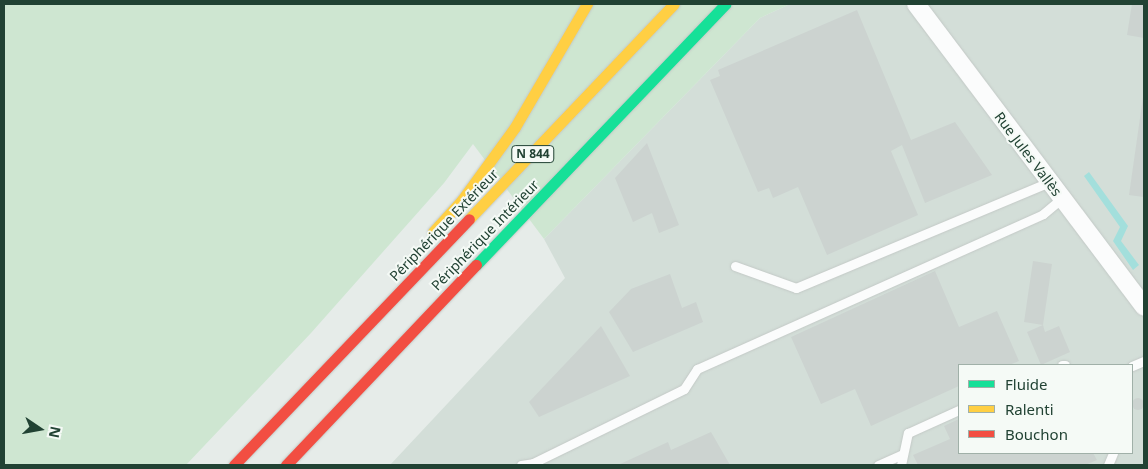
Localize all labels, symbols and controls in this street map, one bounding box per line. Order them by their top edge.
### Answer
street label: Rue Jules Vallès [991,109,1065,199]
road number: N 844 [510,144,556,164]
street label: Périphérique Extérieur [386,166,502,284]
street label: Périphérique Intérieur [428,176,542,294]
legend [958,364,1133,454]
text: Fluide [1005,374,1047,394]
text: Ralenti [1005,399,1054,419]
north arrow [15,404,65,454]
text: Bouchon [1005,424,1068,444]
text: N [45,425,66,440]

